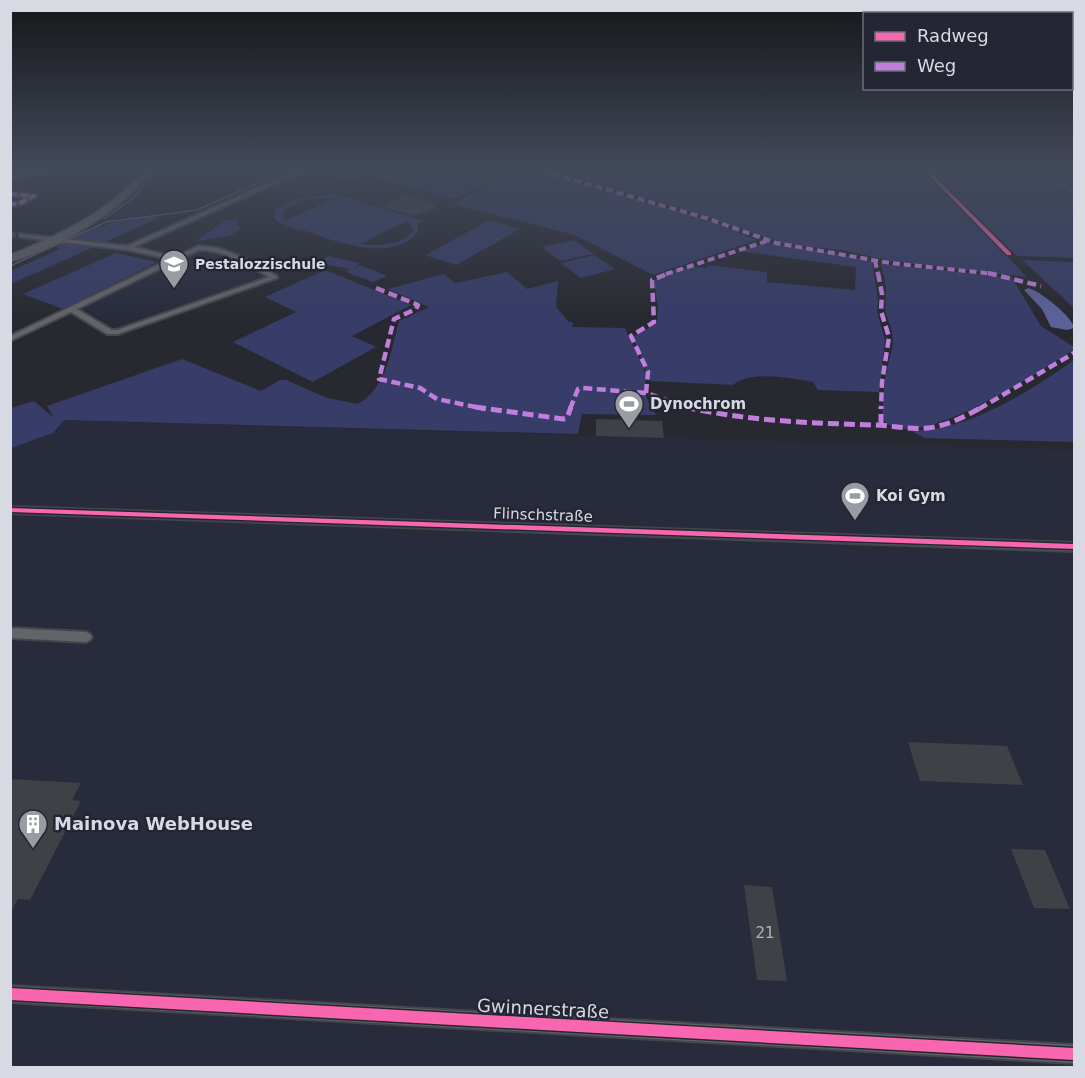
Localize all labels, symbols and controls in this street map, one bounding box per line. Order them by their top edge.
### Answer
legend [863,12,1073,90]
text: Radweg [917,25,989,46]
text: Weg [917,55,956,76]
school or university icon: Pestalozzischule [158,248,190,290]
place label: Pestalozzischule [195,256,326,272]
sports icon: Dynochrom [613,388,645,430]
place label: Dynochrom [650,395,746,413]
sports icon: Koi Gym [839,480,871,522]
place label: Koi Gym [876,487,946,505]
street label: Flinschstraße [493,504,593,526]
building icon: Mainova WebHouse [17,808,49,850]
place label: Mainova WebHouse [54,813,253,834]
house number: 21 [755,924,775,942]
street label: Gwinnerstraße [476,995,610,1022]

